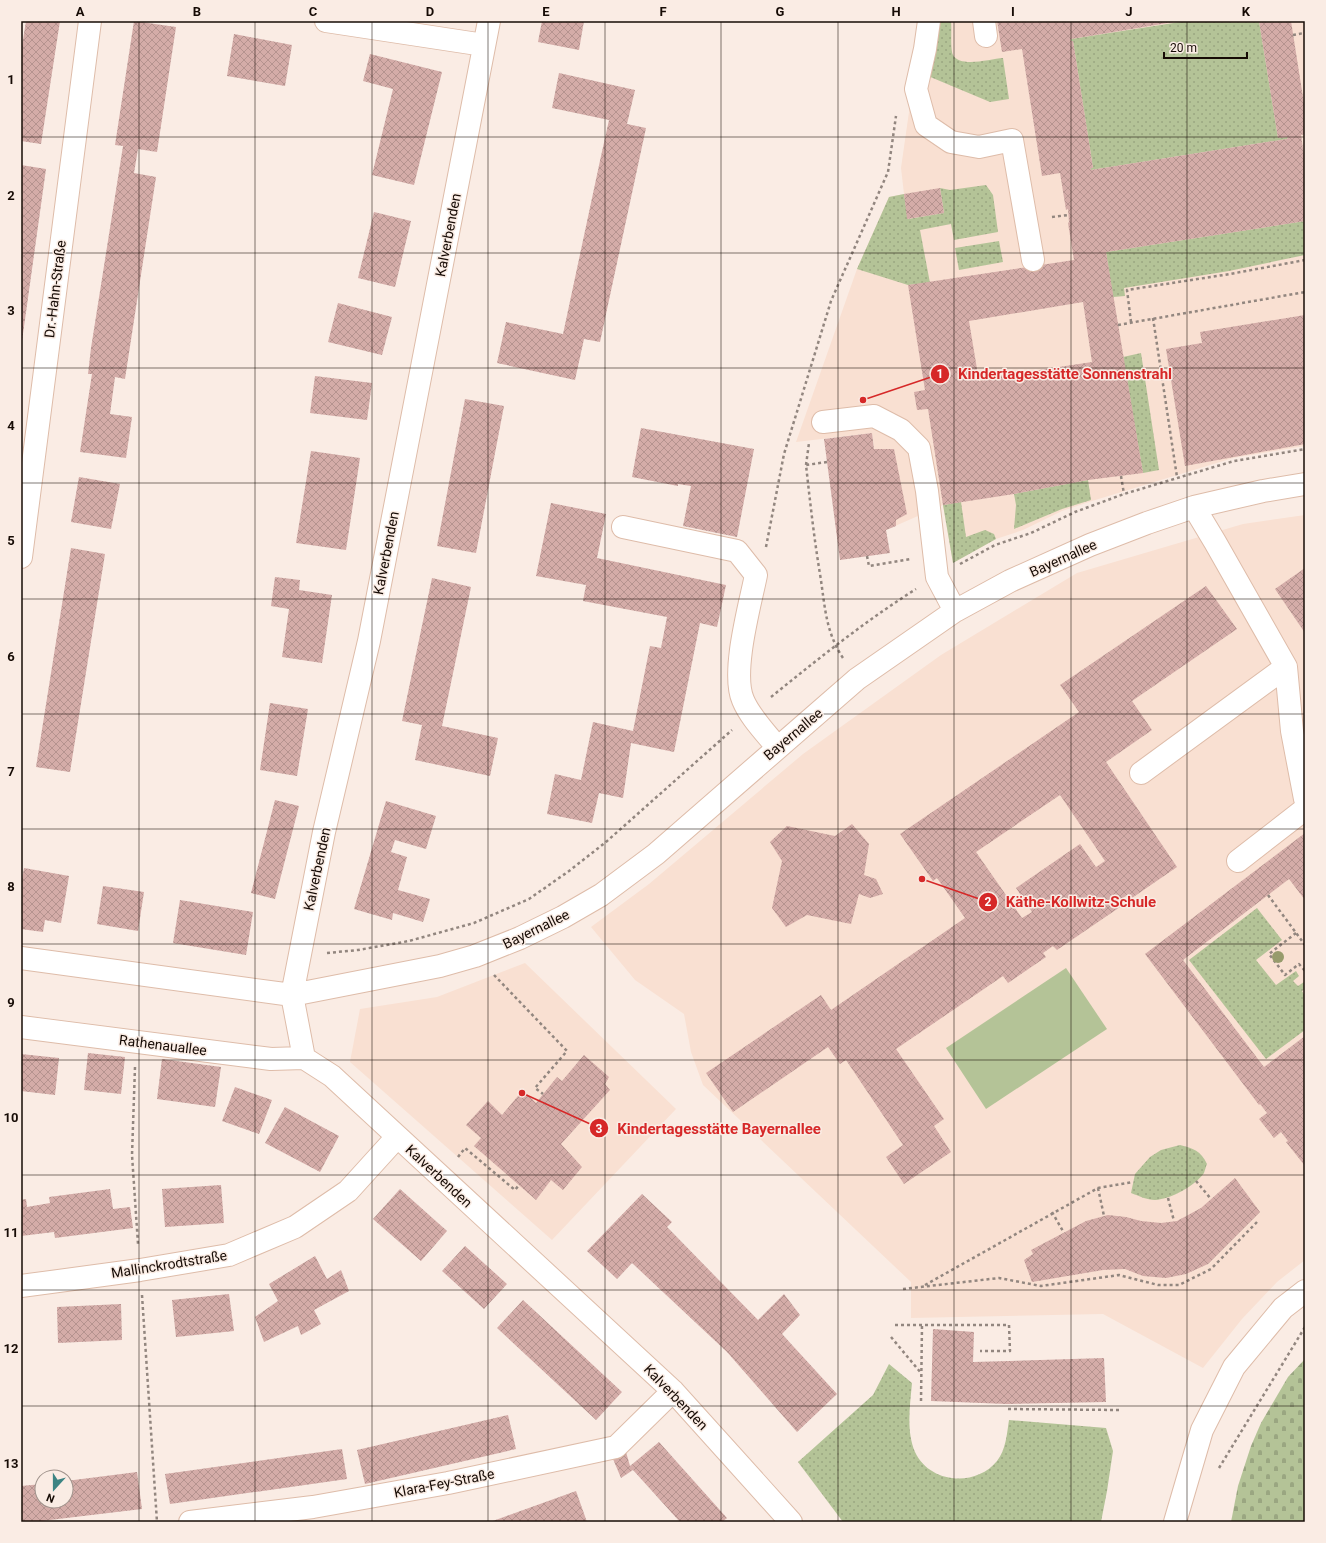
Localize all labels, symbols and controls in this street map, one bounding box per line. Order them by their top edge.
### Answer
text: A [76,4,85,19]
text: B [193,4,201,19]
text: C [309,4,318,19]
text: D [426,4,434,19]
text: E [542,4,550,19]
text: F [659,4,667,19]
text: G [776,4,785,19]
text: H [891,4,901,19]
text: I [1011,4,1015,19]
text: J [1125,4,1133,19]
text: K [1242,4,1251,19]
scale bar [1164,34,1247,60]
text: 20 m [1170,41,1197,55]
text: 1 [7,72,15,87]
text: 2 [7,188,15,203]
street label: Kalverbenden [432,192,464,278]
street label: Dr.-Hahn-Straße [41,239,69,339]
text: 3 [7,303,15,318]
callout: Kindertagesstätte Sonnenstrahl [930,360,1180,387]
text: Kindertagesstätte Sonnenstrahl [958,365,1172,383]
text: 1 [937,367,943,381]
text: 4 [7,418,15,433]
street label: Kalverbenden [370,510,402,596]
text: 5 [7,533,15,548]
street label: Bayernallee [1027,536,1099,580]
text: 6 [7,649,15,664]
street label: Bayernallee [760,705,826,763]
text: 7 [7,764,15,779]
street label: Kalverbenden [300,826,334,912]
text: 8 [7,879,15,894]
callout: Käthe-Kollwitz-Schule [978,889,1164,916]
text: Käthe-Kollwitz-Schule [1006,893,1156,911]
text: 2 [985,895,992,909]
street label: Bayernallee [500,906,572,952]
text: 9 [7,995,15,1010]
street label: Rathenauallee [118,1032,208,1058]
text: 10 [4,1110,18,1125]
callout: Kindertagesstätte Bayernallee [589,1115,829,1142]
text: Kindertagesstätte Bayernallee [617,1120,821,1138]
text: 3 [596,1122,603,1136]
street label: Kalverbenden [403,1141,475,1211]
text: 11 [4,1225,18,1240]
street label: Mallinckrodtstraße [110,1247,228,1281]
text: 12 [4,1341,18,1356]
street label: Kalverbenden [641,1361,711,1433]
text: 13 [4,1456,18,1471]
street label: Klara-Fey-Straße [392,1465,496,1501]
north arrow [34,1469,74,1509]
text: N [44,1490,57,1505]

